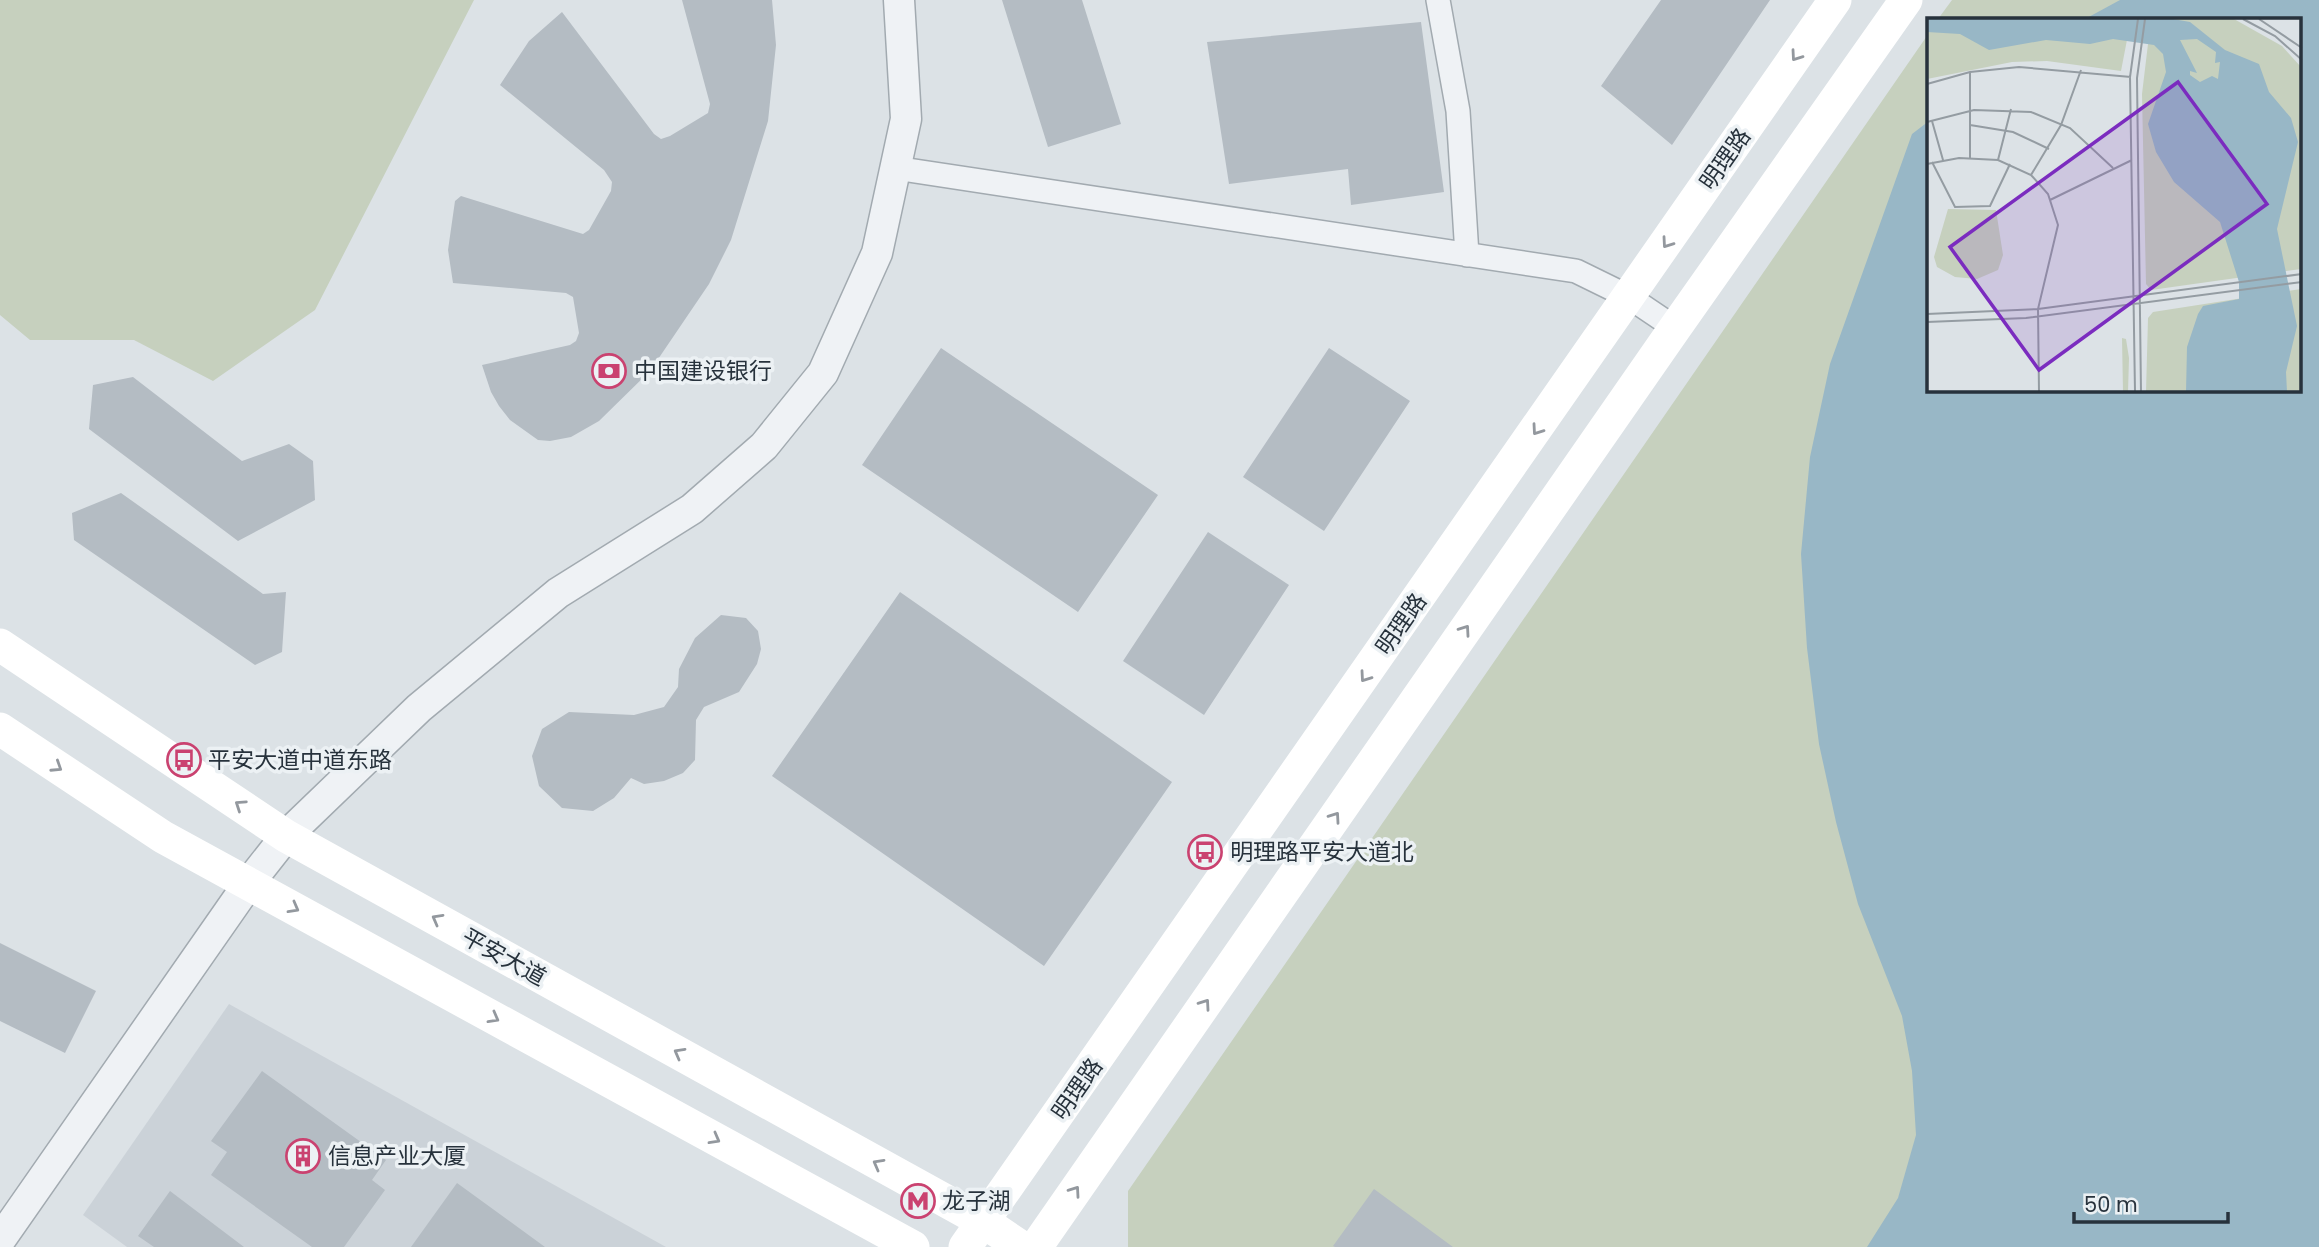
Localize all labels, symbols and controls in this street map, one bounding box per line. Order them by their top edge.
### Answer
inset map [1927,18,2302,392]
one-way arrow [1792,48,1804,61]
street label: 明理路 [1692,122,1758,196]
one-way arrow [1663,235,1675,248]
bank icon: 中国建设银行 [590,352,628,390]
place label: 中国建设银行 [634,355,772,387]
one-way arrow [1533,422,1545,435]
street label: 明理路 [1368,587,1434,661]
one-way arrow [1457,625,1469,638]
one-way arrow [1360,669,1373,682]
bus stop icon: 平安大道中道东路 [165,741,203,779]
place label: 平安大道中道东路 [208,744,392,776]
one-way arrow [49,759,62,771]
one-way arrow [235,800,248,813]
one-way arrow [1327,812,1339,825]
bus stop icon: 明理路平安大道北 [1186,833,1224,871]
place label: 明理路平安大道北 [1230,836,1414,868]
one-way arrow [287,900,299,913]
one-way arrow [432,914,444,927]
street label: 平安大道 [456,921,552,993]
one-way arrow [1197,999,1209,1012]
one-way arrow [487,1009,499,1023]
one-way arrow [673,1048,686,1061]
street label: 明理路 [1044,1052,1110,1126]
one-way arrow [708,1131,720,1144]
building icon: 信息产业大厦 [284,1137,322,1175]
place label: 信息产业大厦 [328,1140,466,1172]
one-way arrow [872,1158,885,1172]
scale bar [2074,1180,2228,1224]
metro station icon: 龙子湖 [899,1182,937,1220]
place label: 龙子湖 [942,1185,1011,1217]
one-way arrow [1067,1186,1079,1199]
text: 50 m [2084,1190,2138,1219]

